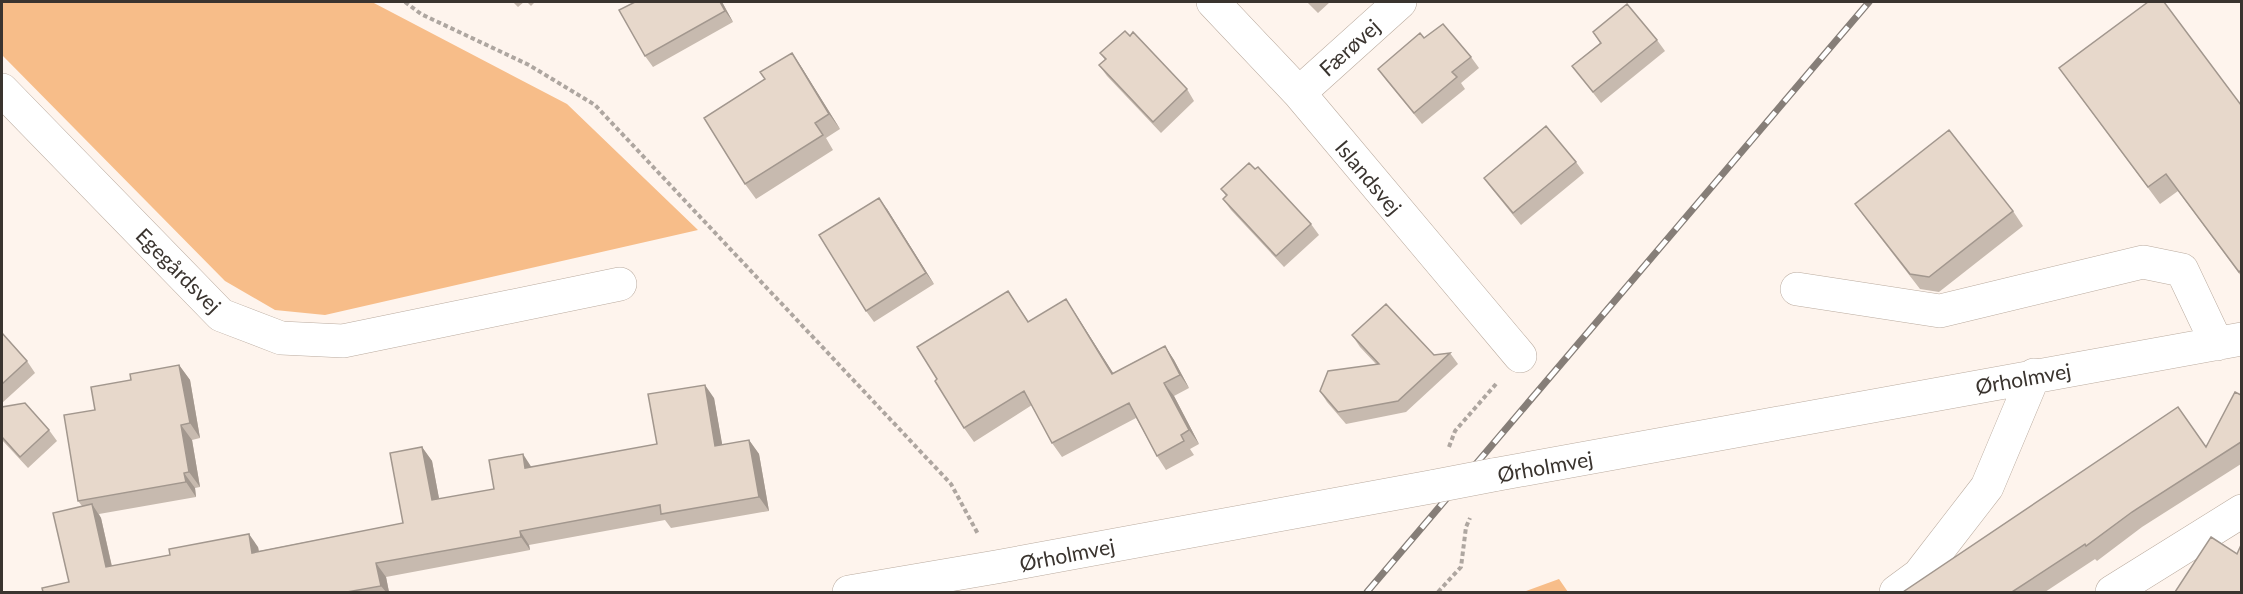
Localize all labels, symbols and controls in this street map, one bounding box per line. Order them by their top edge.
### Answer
street label: Færøvej [1314,13,1384,81]
street label: Islandsvej [1331,135,1407,219]
street label: Egegårdsvej [131,222,227,318]
street label: Ørholmvej [1973,357,2073,399]
street label: Ørholmvej [1495,445,1595,487]
street label: Ørholmvej [1017,533,1117,575]

